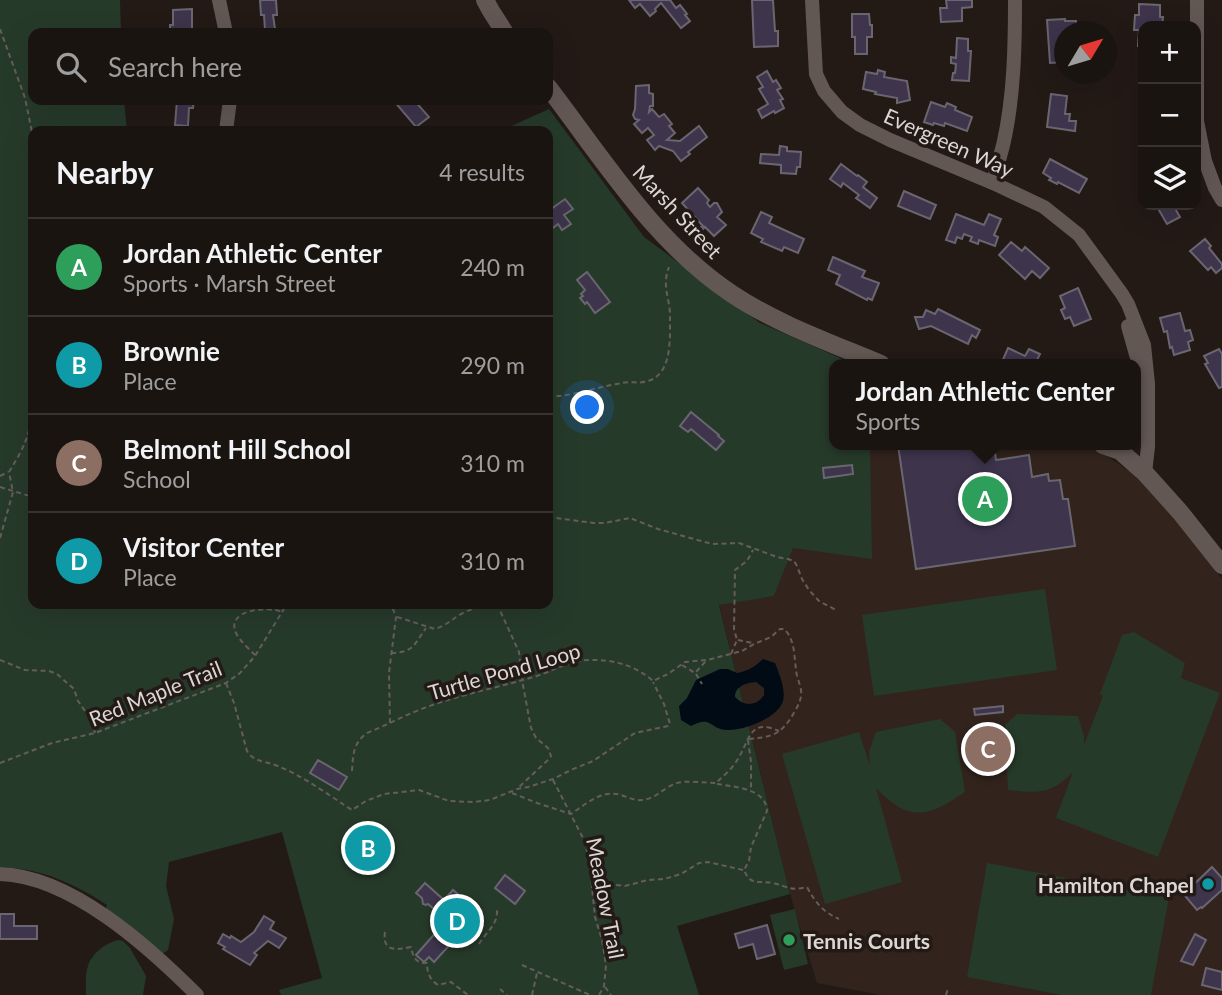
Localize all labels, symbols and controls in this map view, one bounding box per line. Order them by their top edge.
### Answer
north arrow [1054,21,1117,84]
map controls [1138,21,1201,210]
button: + [1138,21,1201,84]
search box [28,28,553,105]
icon: search [52,48,90,86]
text: Search here [108,51,242,83]
button: − [1138,84,1201,147]
street label: Evergreen Way [880,102,1018,182]
button: layers [1138,147,1201,210]
text: Nearby [56,154,154,190]
text: 4 results [439,158,525,186]
street label: Marsh Street [628,159,728,263]
text: Jordan Athletic Center [123,237,382,269]
text: A [71,253,87,281]
text: 240 m [460,253,525,281]
text: Sports · Marsh Street [123,269,335,297]
text: Brownie [123,335,220,367]
text: B [71,351,87,379]
text: 290 m [460,351,525,379]
popup [829,359,1141,450]
text: Place [123,367,177,395]
text: Jordan Athletic Center [856,375,1114,407]
your location [570,390,604,424]
text: Sports [856,407,920,435]
text: Belmont Hill School [123,433,351,465]
text: C [71,449,87,477]
text: 310 m [460,449,525,477]
text: School [123,465,191,493]
pin: A [962,473,1008,525]
text: Visitor Center [123,531,284,563]
text: D [70,547,88,575]
text: 310 m [460,547,525,575]
text: Place [123,563,177,591]
street label: Turtle Pond Loop [425,637,583,705]
street label: Red Maple Trail [85,655,225,731]
pin: C [965,723,1011,775]
pin: B [345,822,391,874]
street label: Meadow Trail [582,835,630,961]
place label: Hamilton Chapel [1038,872,1194,897]
marker: Hamilton Chapel [1200,876,1216,892]
pin: D [434,895,480,947]
place label: Tennis Courts [803,928,930,953]
marker: Tennis Courts [781,932,797,948]

